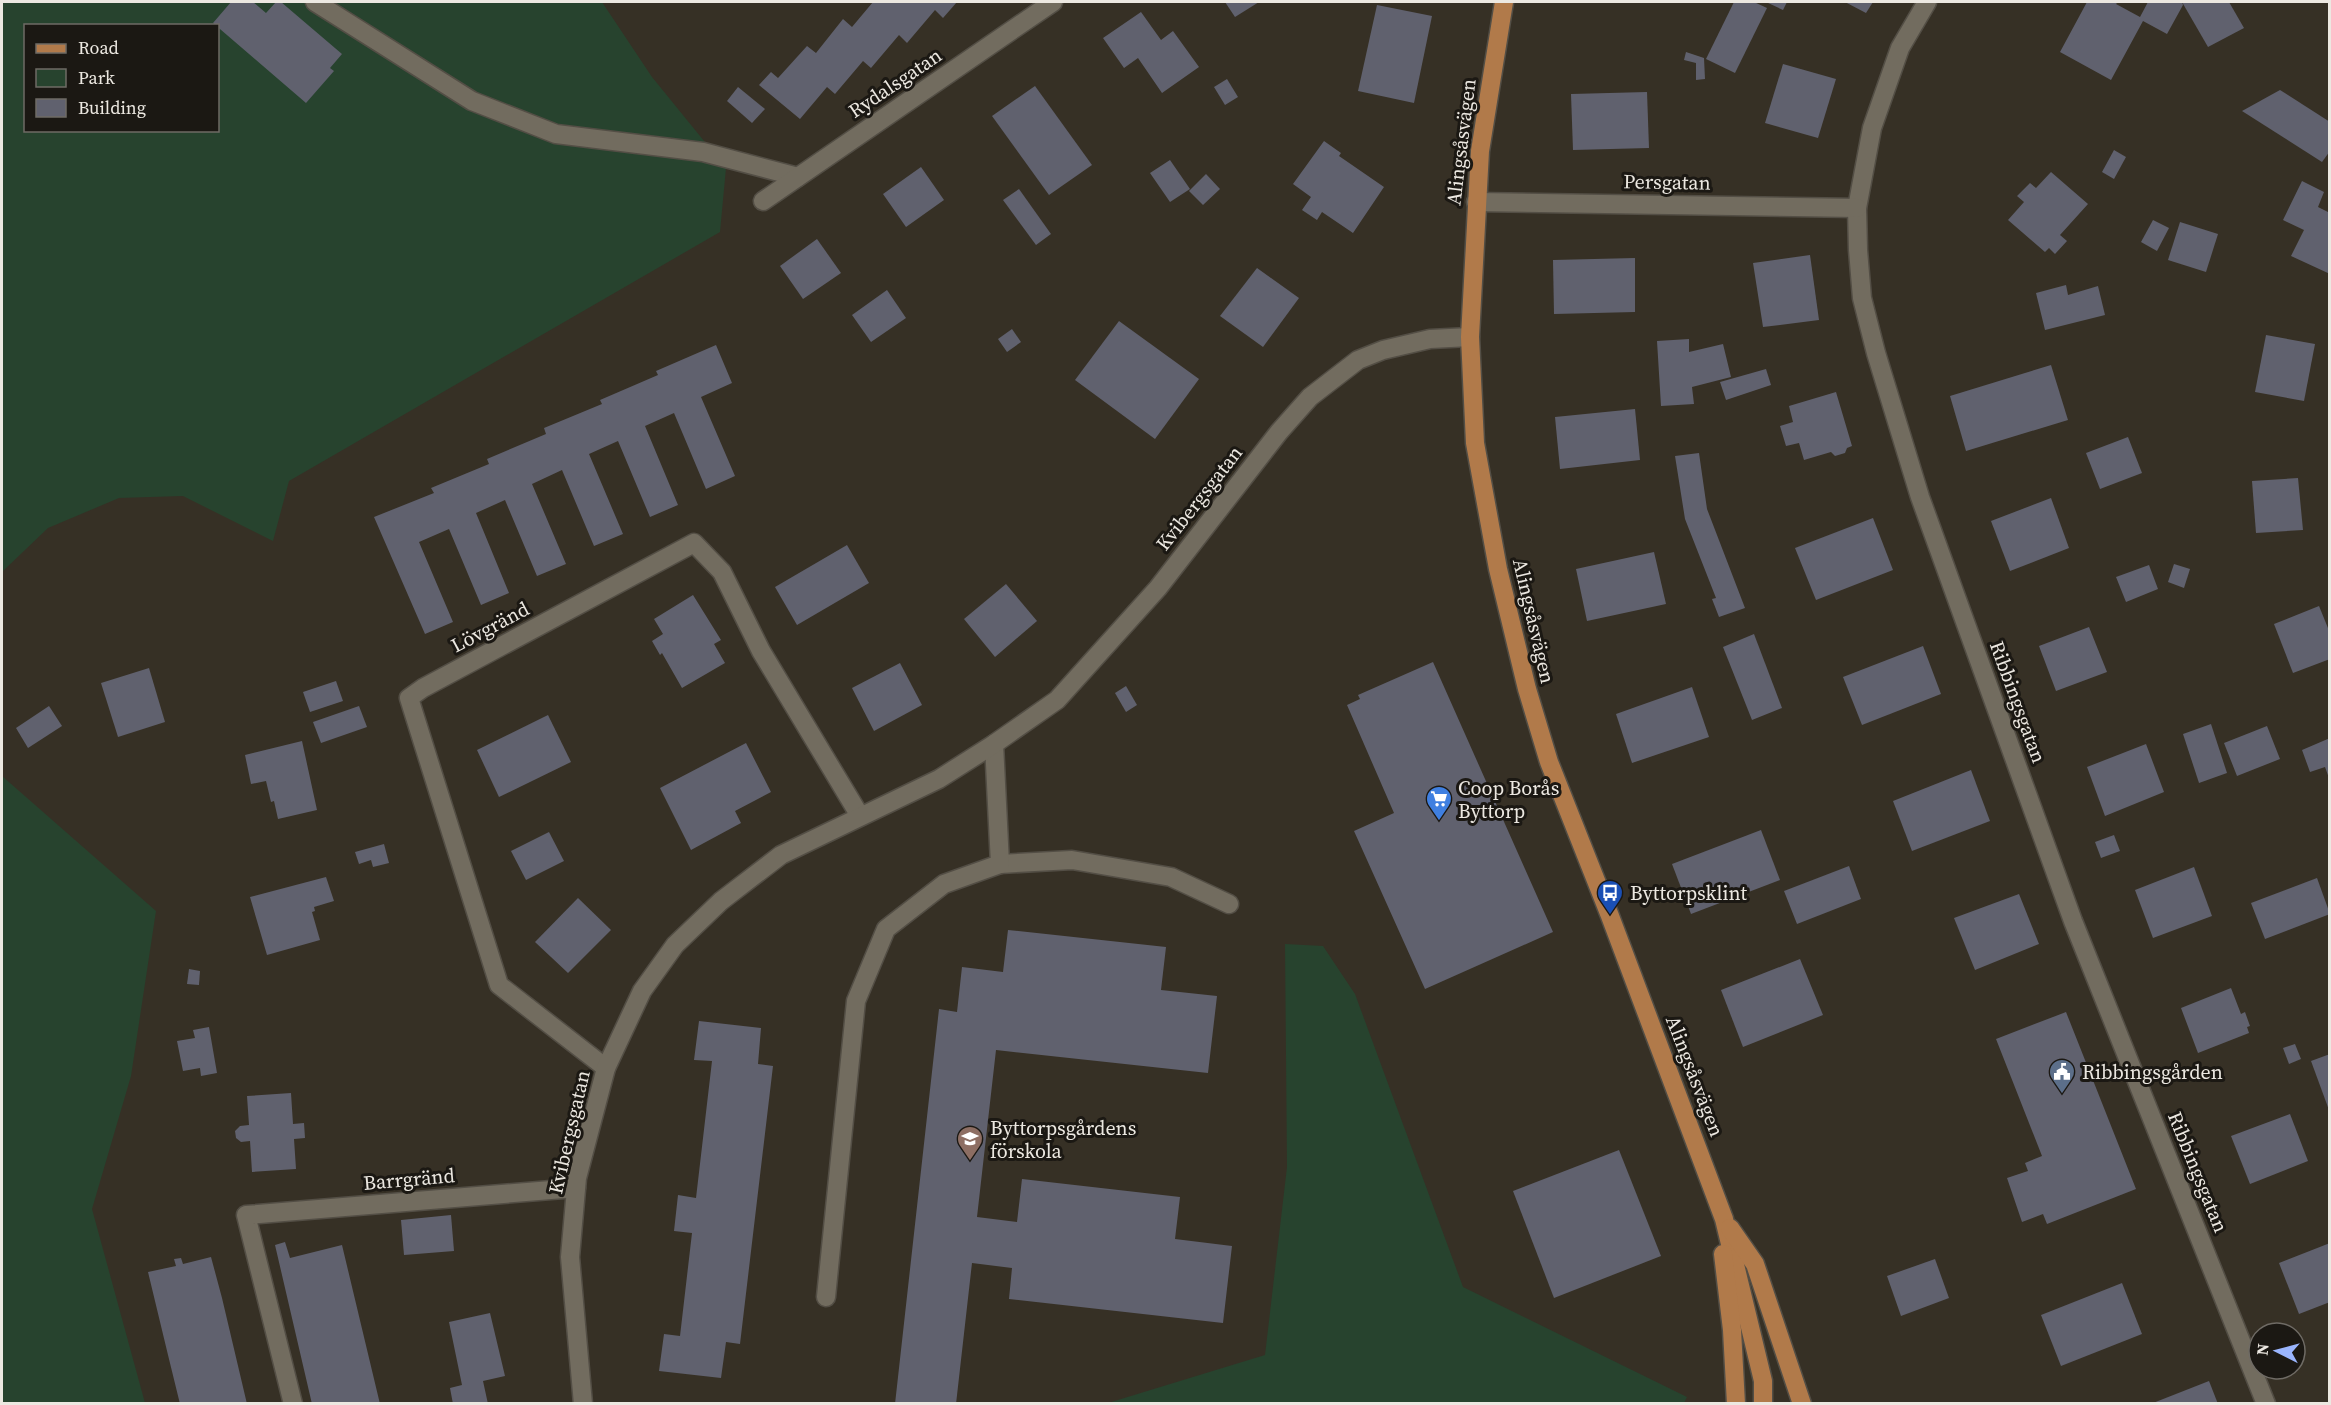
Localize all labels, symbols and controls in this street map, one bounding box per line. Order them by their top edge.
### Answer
legend [24,24,219,132]
text: Road [78,35,119,60]
street label: Rydalsgatan [843,41,947,125]
text: Park [78,65,115,90]
street label: Alingsåsvägen [1439,77,1483,207]
text: Building [78,95,146,120]
street label: Persgatan [1623,167,1711,197]
street label: Kvibergsgatan [1149,440,1249,556]
street label: Alingsåsvägen [1506,556,1562,686]
street label: Lövgränd [446,594,535,659]
street label: Ribbingsgatan [1983,637,2053,767]
place label: Coop Borås Byttorp [1458,774,1559,825]
supermarket icon: Coop Borås Byttorp [1424,784,1454,822]
bus stop icon: Byttorpsklint [1595,878,1625,916]
place label: Byttorpsklint [1630,879,1747,907]
street label: Alingsåsvägen [1659,1011,1731,1141]
public building icon: Ribbingsgården [2047,1057,2077,1095]
place label: Ribbingsgården [2082,1058,2223,1086]
street label: Kvibergsgatan [541,1067,597,1197]
street label: Ribbingsgatan [2161,1107,2235,1237]
place label: Byttorpsgårdens förskola [990,1114,1136,1165]
school or university icon: Byttorpsgårdens förskola [955,1124,985,1162]
street label: Barrgränd [362,1161,456,1197]
north arrow [2247,1321,2307,1381]
text: N [2251,1342,2274,1356]

